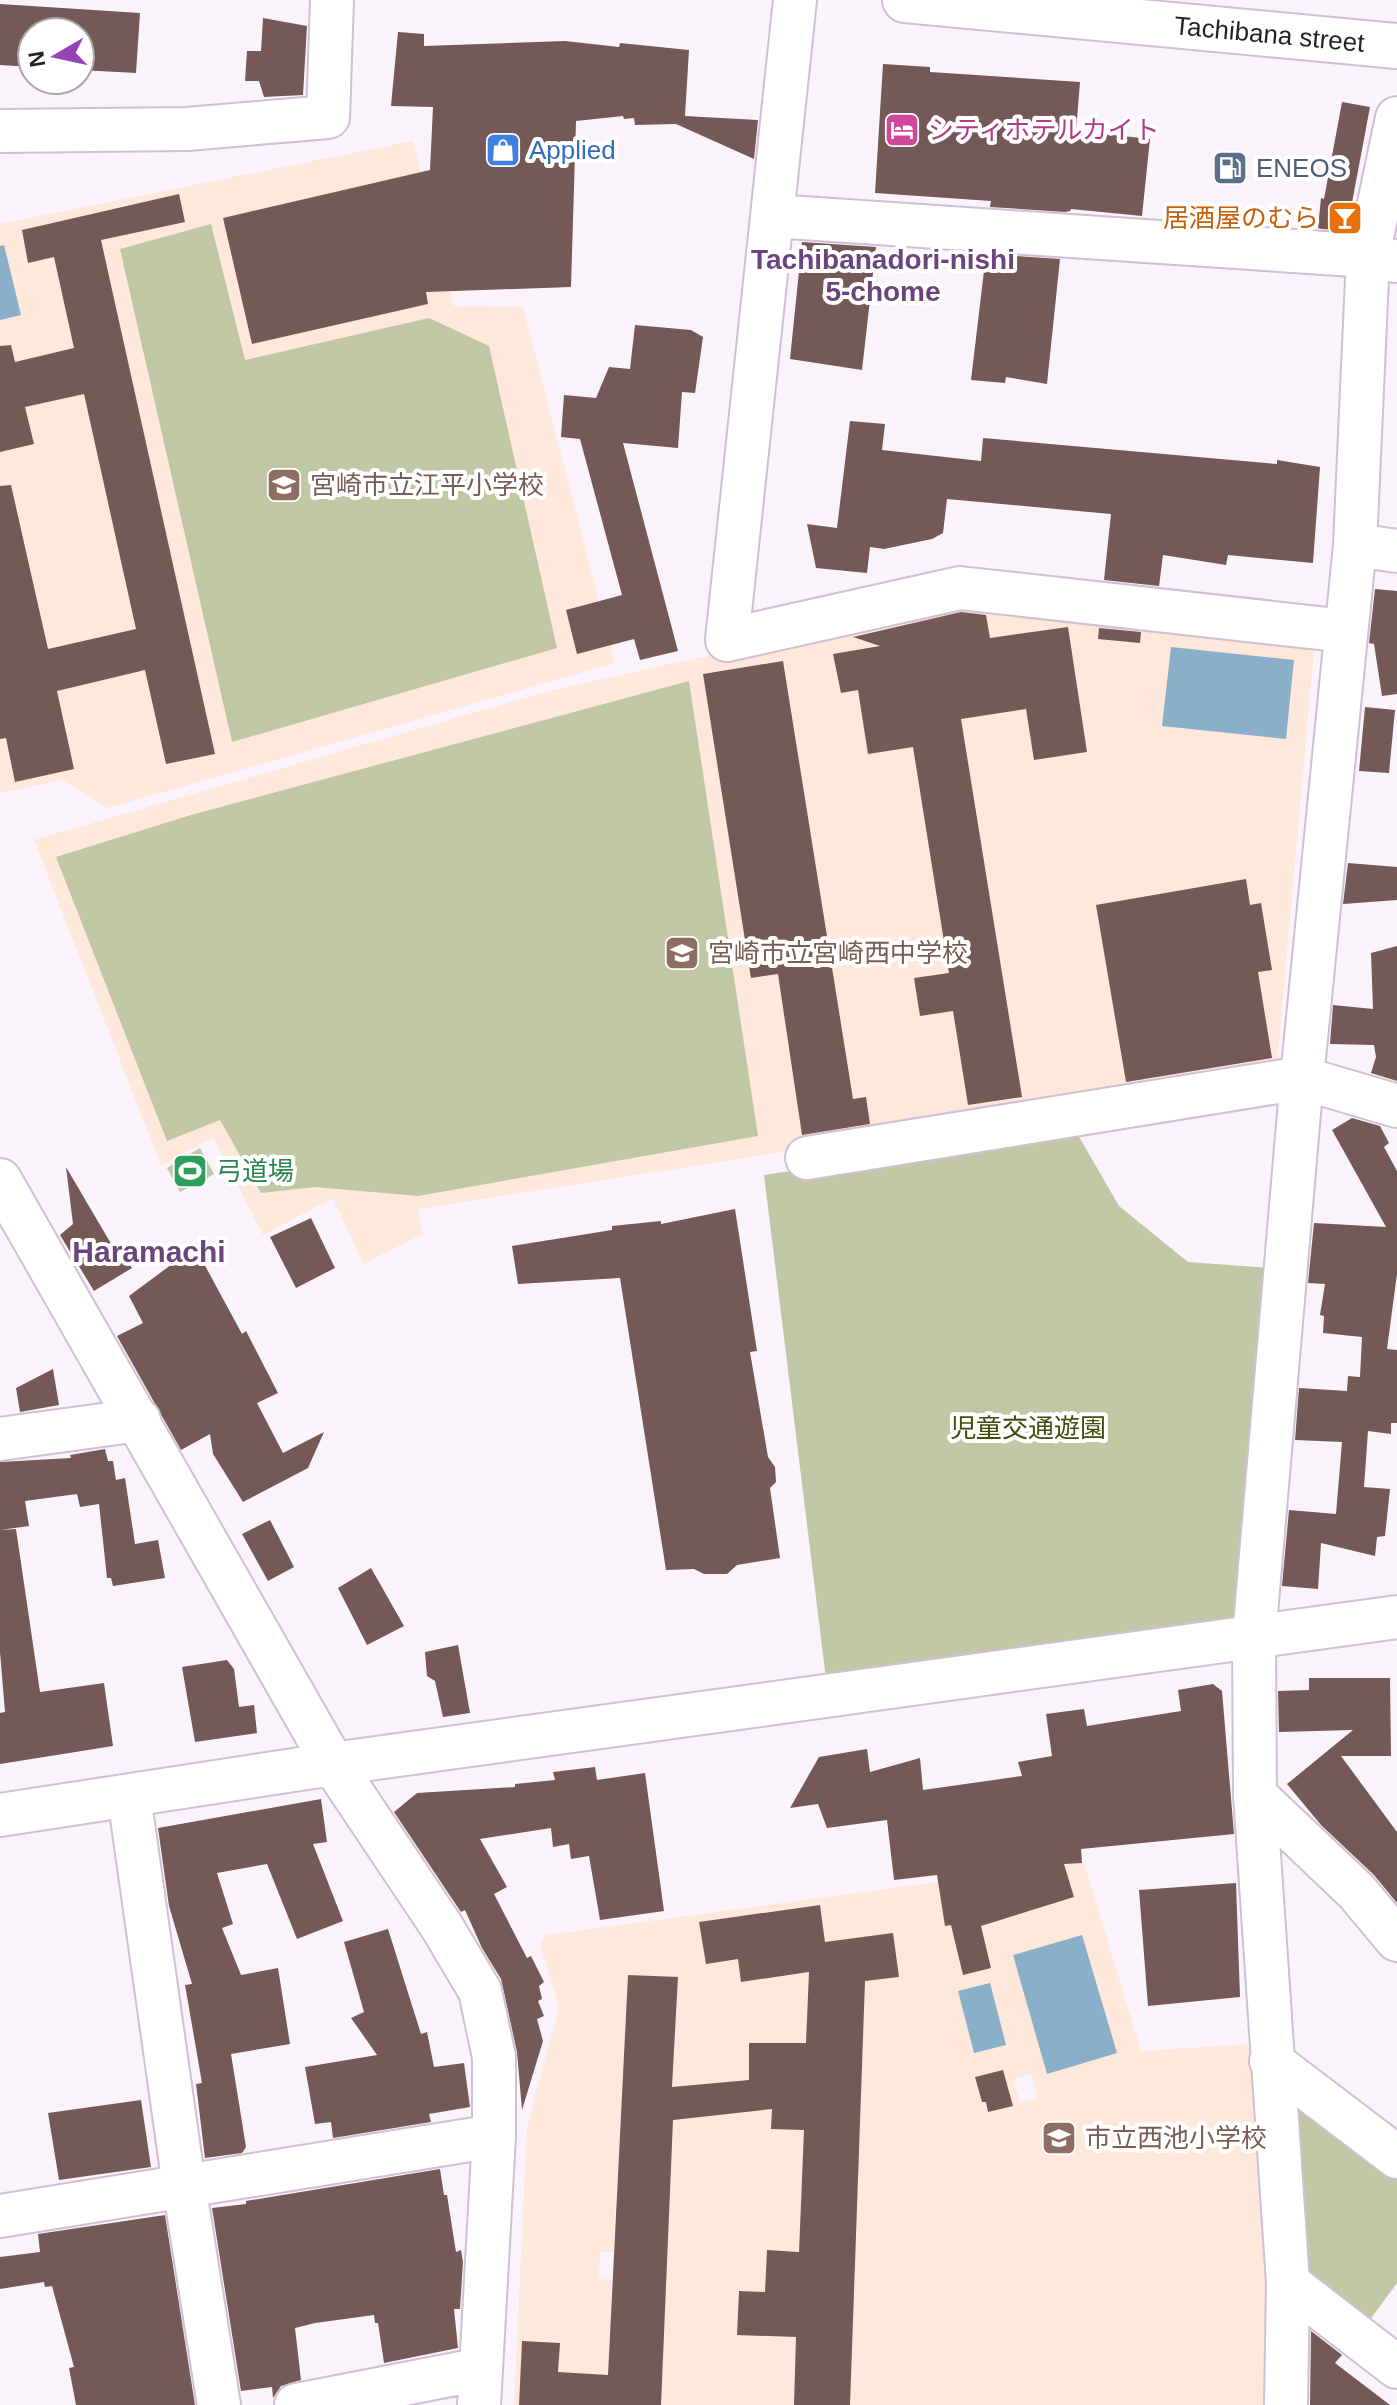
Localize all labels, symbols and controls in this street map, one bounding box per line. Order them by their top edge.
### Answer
street label: Tachibana street [1173,10,1367,58]
north arrow [16,16,96,96]
text: N [23,49,50,69]
hotel icon: シティホテルカイト [883,111,921,149]
place label: シティホテルカイト [928,115,1160,145]
shop icon: Applied [484,131,522,169]
place label: Applied [529,135,616,165]
fuel station icon: ENEOS [1211,149,1249,187]
place label: ENEOS [1256,153,1347,183]
bar icon: 居酒屋のむら [1326,199,1364,237]
place label: 居酒屋のむら [1163,203,1319,233]
district label: Tachibanadori-nishi 5-chome [751,244,1015,307]
school or university icon: 宮崎市立江平小学校 [265,466,303,504]
place label: 宮崎市立江平小学校 [310,470,544,500]
school or university icon: 宮崎市立宮崎西中学校 [663,934,701,972]
place label: 宮崎市立宮崎西中学校 [708,938,968,968]
sports icon: 弓道場 [171,1152,209,1190]
place label: 弓道場 [216,1156,294,1186]
district label: Haramachi [72,1235,226,1268]
park label: 児童交通遊園 [950,1413,1106,1443]
school or university icon: 市立西池小学校 [1040,2119,1078,2157]
place label: 市立西池小学校 [1085,2123,1267,2153]

